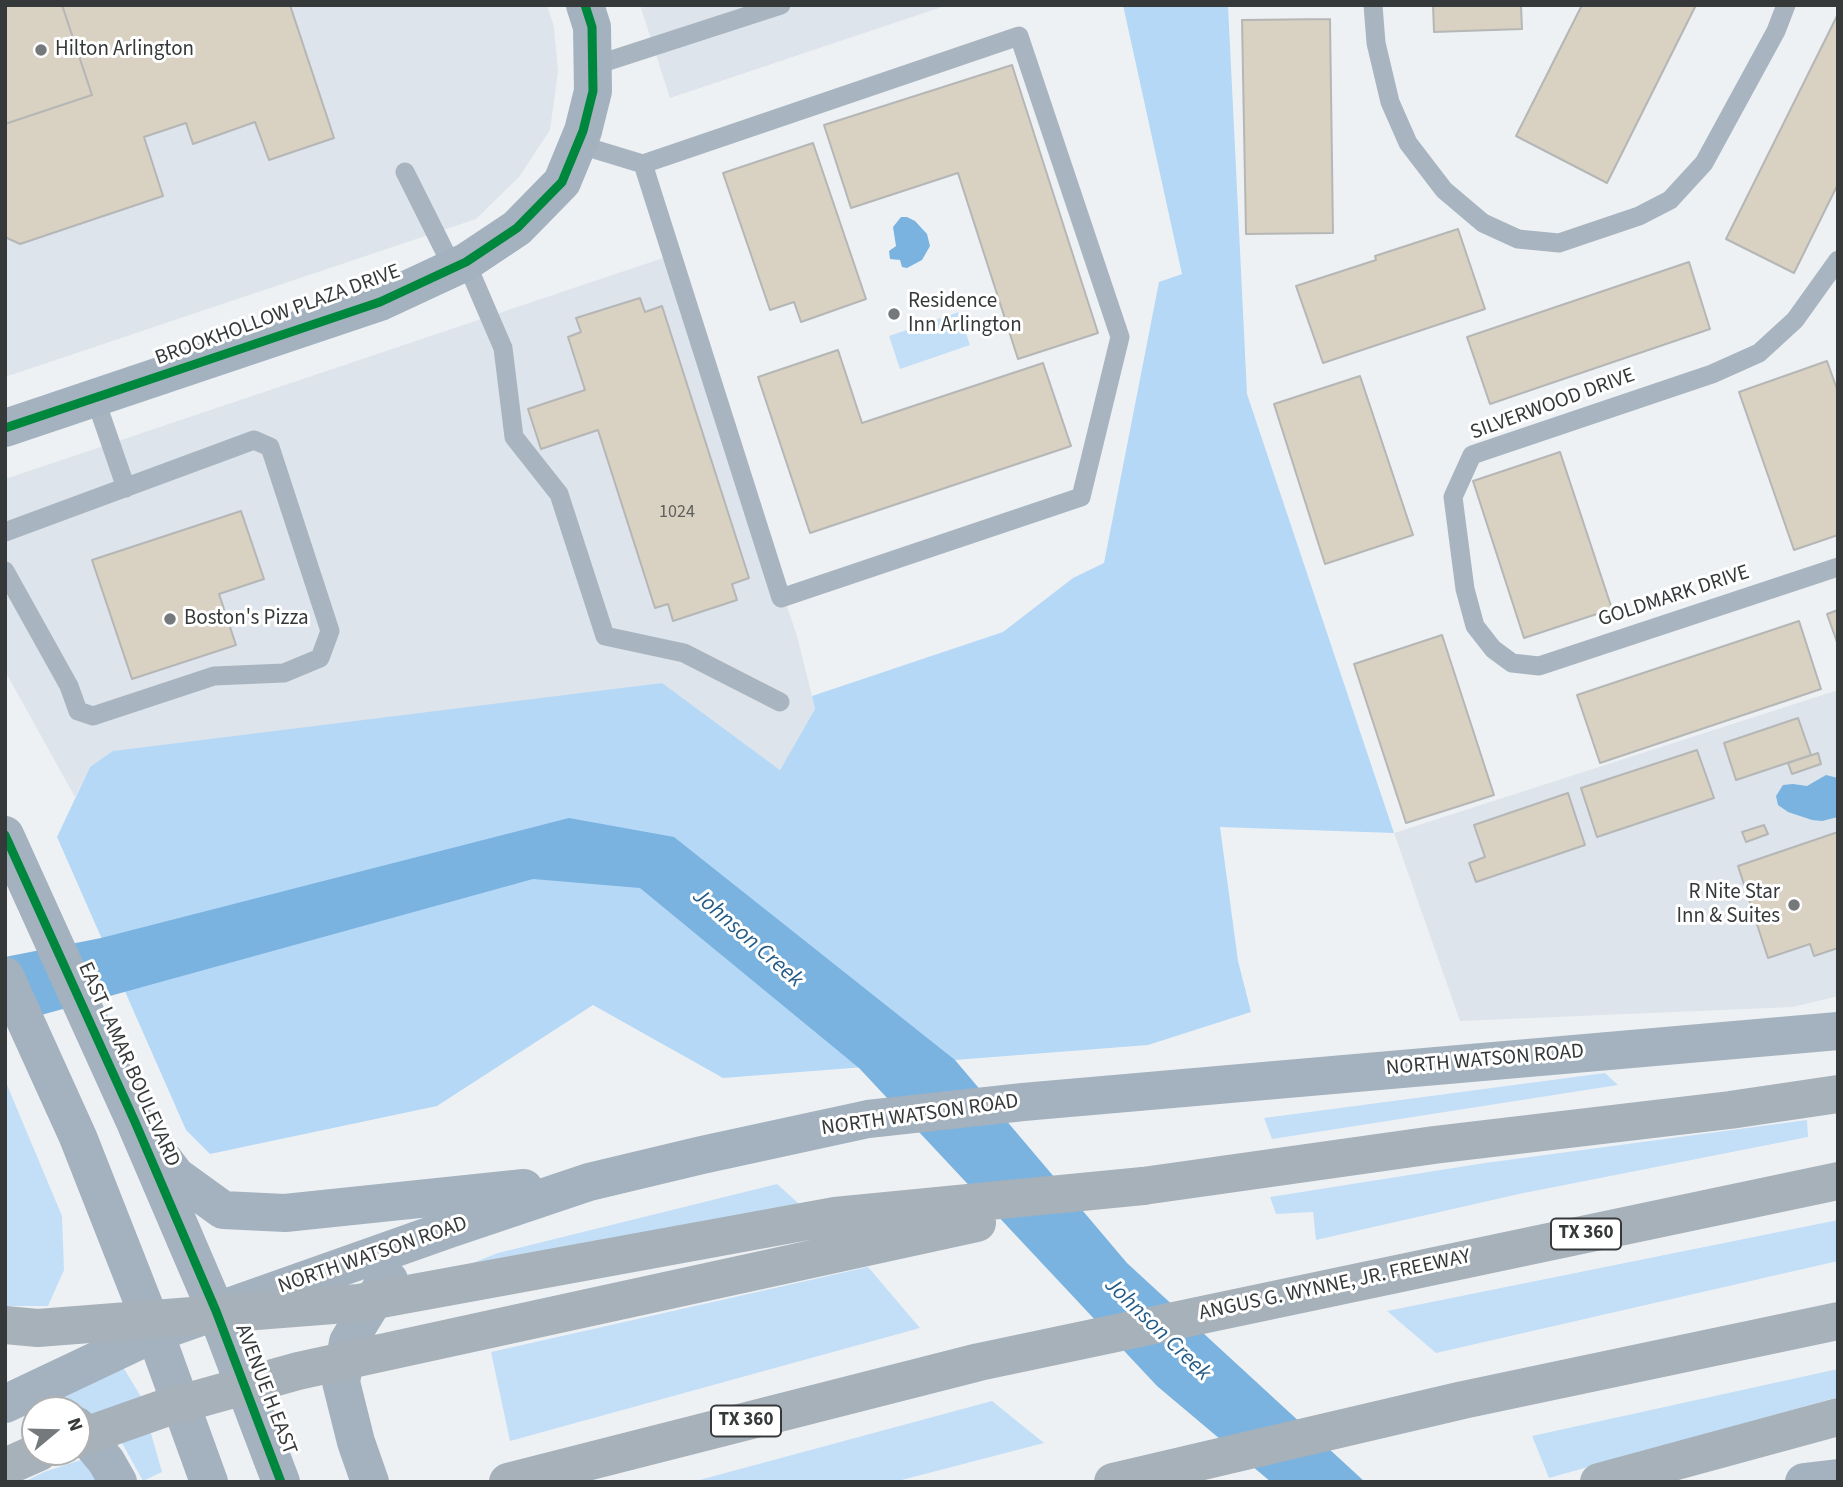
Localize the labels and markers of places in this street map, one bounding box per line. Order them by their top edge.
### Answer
place label: Hilton Arlington [55,37,194,63]
marker: Hilton Arlington [33,42,49,58]
place label: Residence Inn Arlington [908,289,1022,339]
marker: Residence Inn Arlington [886,306,902,322]
place label: Boston's Pizza [184,606,309,632]
marker: Boston's Pizza [162,611,178,627]
place label: R Nite Star Inn & Suites [1676,880,1780,930]
marker: R Nite Star Inn & Suites [1786,897,1802,913]

